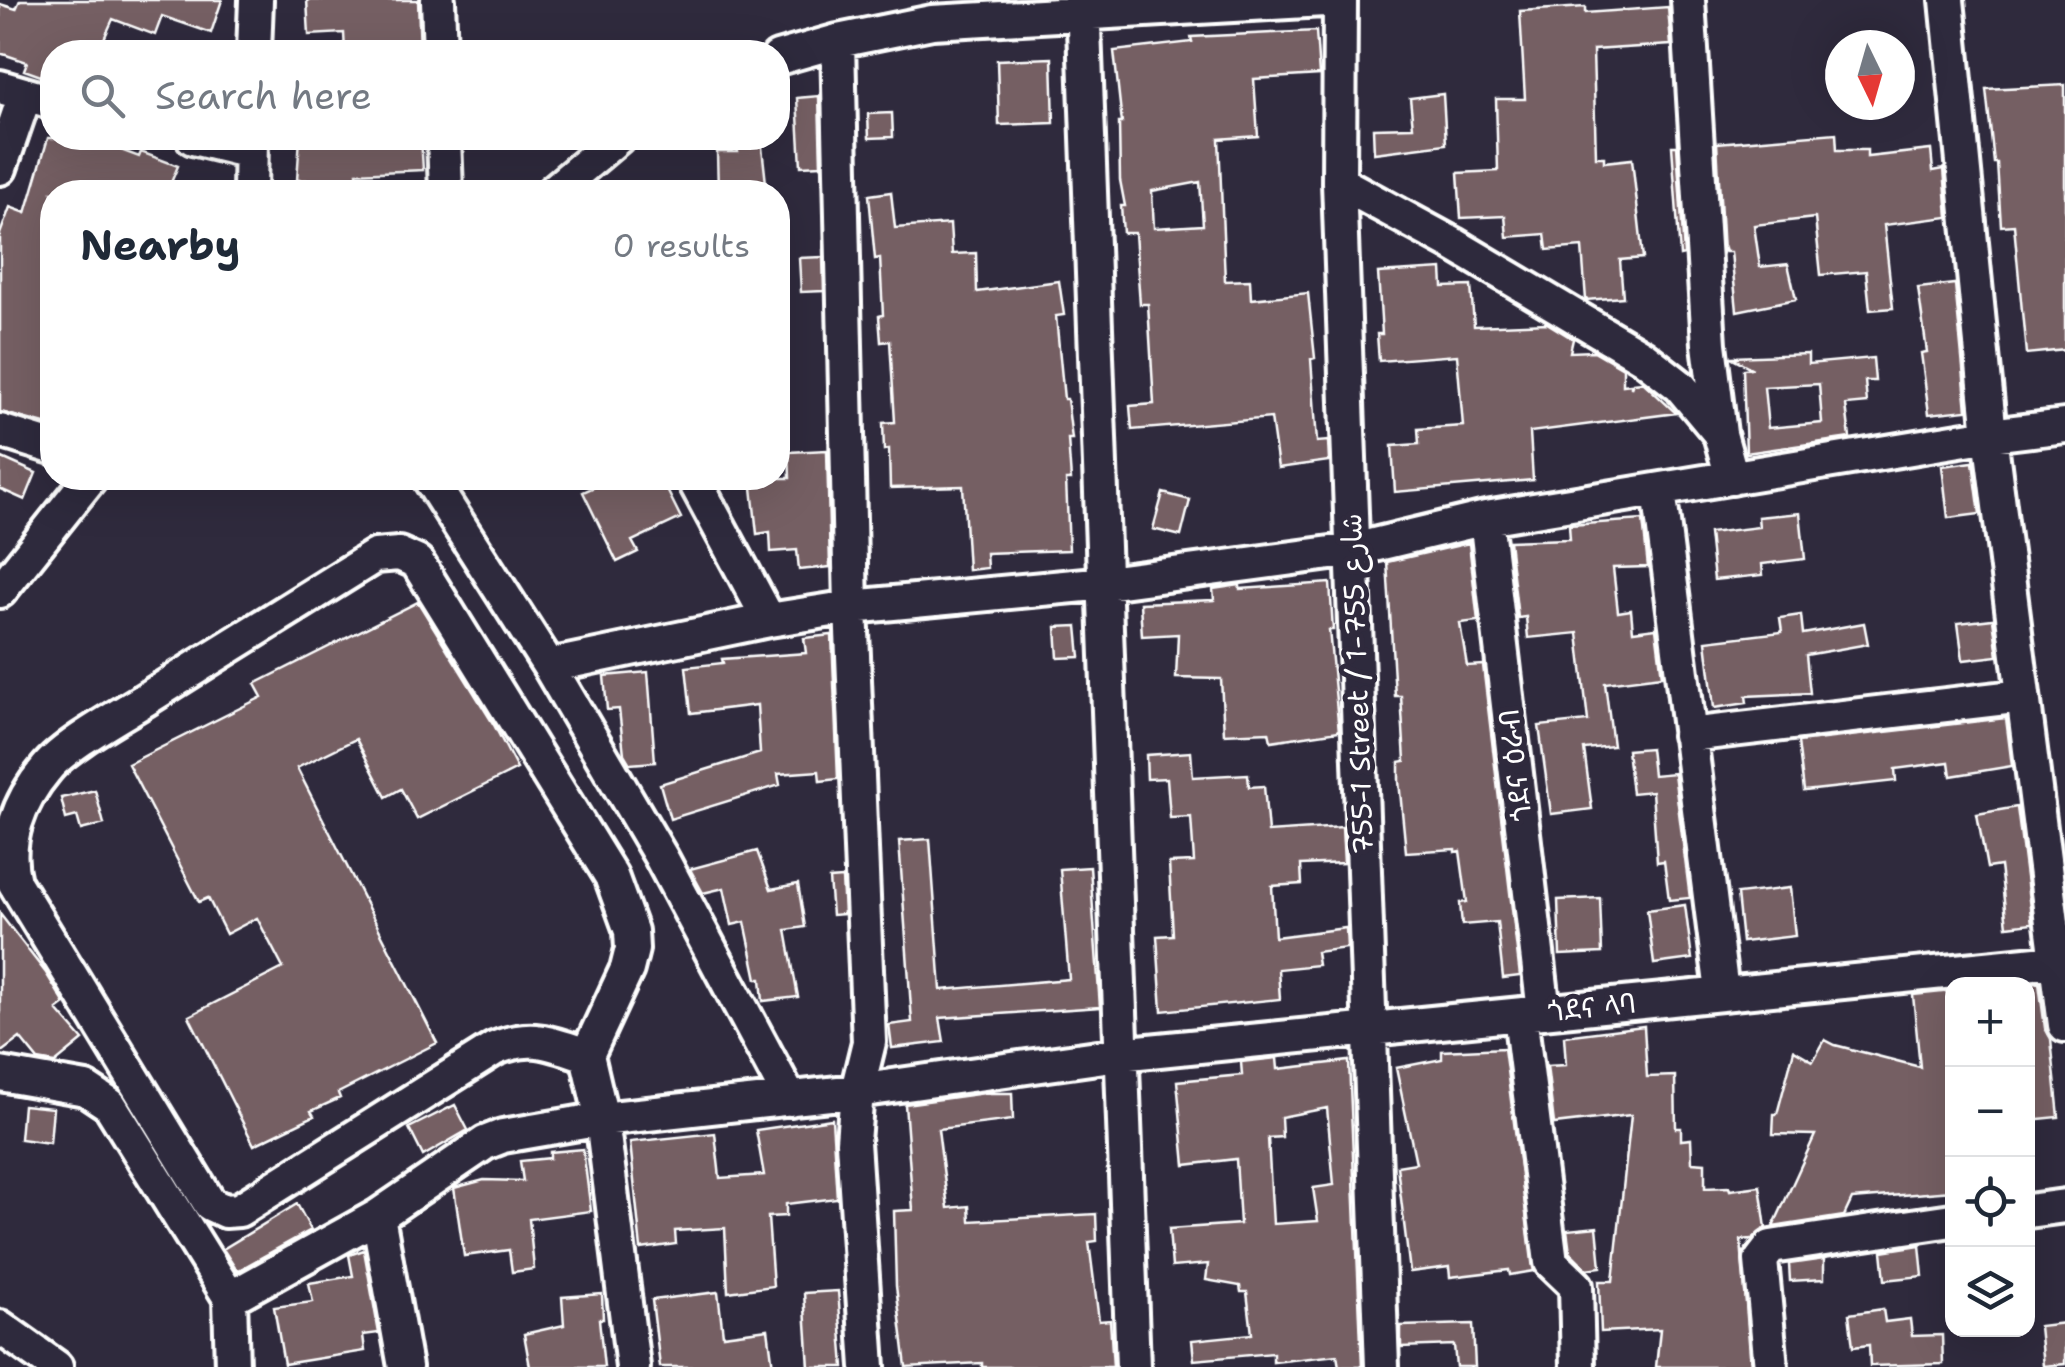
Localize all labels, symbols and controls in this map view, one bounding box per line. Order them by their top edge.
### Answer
north arrow [1825,30,1915,120]
search box [40,40,790,150]
icon: search [75,68,130,123]
text: Search here [155,70,372,121]
text: Nearby [80,217,240,273]
text: 0 results [613,224,750,267]
street label: 755-1 Street / شارع 755-1 [1332,513,1383,855]
street label: ጎደና ዕራብ [1489,707,1541,823]
map controls [1945,977,2035,1337]
button: + [1945,977,2035,1067]
street label: ጎደና ላባ [1546,983,1638,1031]
button: − [1945,1067,2035,1157]
button: locate [1945,1157,2035,1247]
button: layers [1945,1247,2035,1337]

